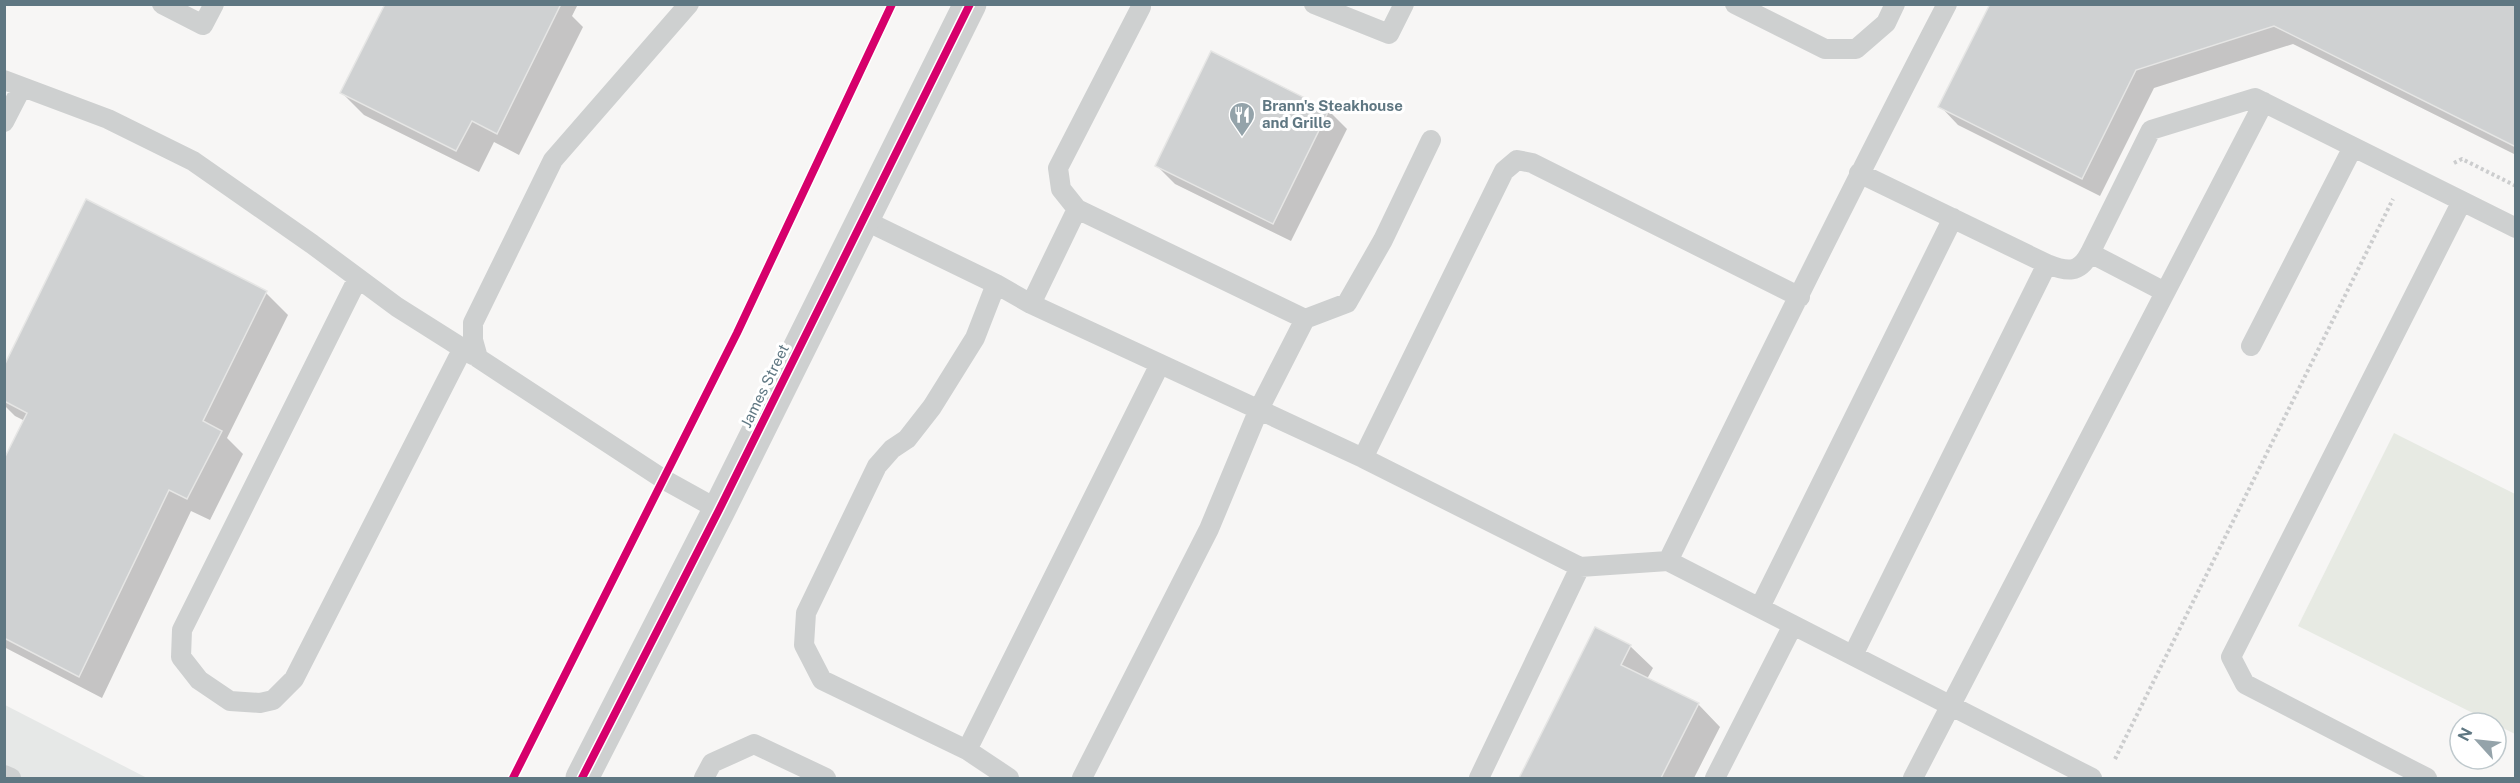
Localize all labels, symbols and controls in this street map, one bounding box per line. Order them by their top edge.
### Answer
place label: Brann's Steakhouse and Grille [1262,97,1403,131]
restaurant icon: Brann's Steakhouse and Grille [1227,100,1257,138]
street label: James Street [737,341,792,430]
north arrow [2448,711,2508,771]
text: N [2454,725,2476,744]

